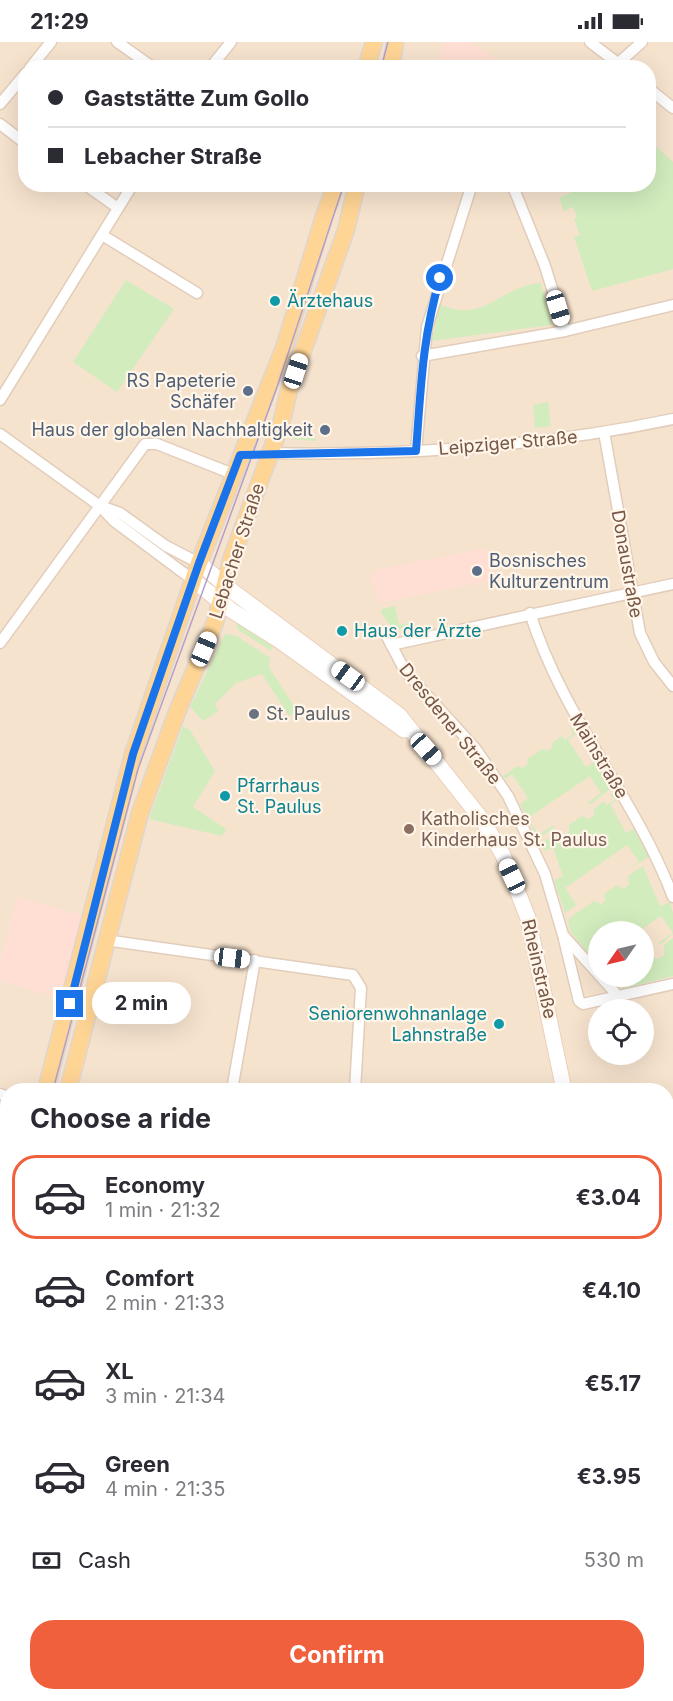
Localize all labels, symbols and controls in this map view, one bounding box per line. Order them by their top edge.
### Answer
text: 21:29 [30,8,89,34]
text: Gaststätte Zum Gollo [84,85,309,111]
text: Lebacher Straße [84,143,262,169]
route start [426,264,453,291]
car [544,288,572,328]
place label: Ärztehaus [287,289,373,311]
marker: Ärztehaus [268,294,282,308]
car [282,351,310,391]
place label: RS Papeterie Schäfer [127,370,236,412]
marker: RS Papeterie Schäfer [241,384,255,398]
place label: Haus der globalen Nachhaltigkeit [31,419,313,440]
marker: Haus der globalen Nachhaltigkeit [318,423,332,437]
street label: Leipziger Straße [438,426,578,459]
street label: Lebacher Straße [205,480,268,621]
street label: Donaustraße [608,508,647,619]
place label: Bosnisches Kulturzentrum [489,550,609,592]
marker: Bosnisches Kulturzentrum [470,564,484,578]
place label: Haus der Ärzte [354,619,481,641]
marker: Haus der Ärzte [335,624,349,638]
car [189,629,219,669]
car [328,658,368,694]
street label: Dresdener Straße [395,659,506,789]
place label: St. Paulus [266,703,350,724]
marker: St. Paulus [247,707,261,721]
street label: Mainstraße [566,710,633,802]
car [407,730,445,768]
place label: Pfarrhaus St. Paulus [237,775,321,817]
marker: Pfarrhaus St. Paulus [218,789,232,803]
place label: Katholisches Kinderhaus St. Paulus [421,808,607,850]
marker: Katholisches Kinderhaus St. Paulus [402,822,416,836]
car [496,856,528,896]
street label: Rheinstraße [518,917,561,1021]
north arrow [588,921,654,987]
map controls [588,921,654,1065]
car [213,947,251,969]
callout: 2 min [91,983,190,1025]
route end [56,990,83,1017]
text: 2 min [115,991,168,1015]
button: locate [588,999,654,1065]
place label: Seniorenwohnanlage Lahnstraße [308,1003,487,1045]
marker: Seniorenwohnanlage Lahnstraße [492,1017,506,1031]
text: Choose a ride [30,1102,211,1135]
icon: car [33,1170,87,1224]
text: Economy [105,1172,205,1198]
text: €3.04 [576,1184,641,1210]
text: 1 min · 21:32 [105,1198,221,1222]
icon: car [33,1263,87,1317]
text: Comfort [105,1265,194,1291]
text: €4.10 [582,1277,641,1303]
text: 2 min · 21:33 [105,1291,225,1315]
icon: car [33,1356,87,1410]
text: XL [105,1358,134,1384]
text: €5.17 [585,1370,641,1396]
text: 3 min · 21:34 [105,1384,226,1408]
icon: car [33,1449,87,1503]
text: Green [105,1451,170,1477]
text: €3.95 [577,1463,641,1489]
text: 4 min · 21:35 [105,1477,225,1501]
icon: cash [30,1544,63,1577]
text: Cash [78,1547,131,1573]
text: 530 m [584,1548,644,1572]
button: Confirm [30,1620,644,1689]

